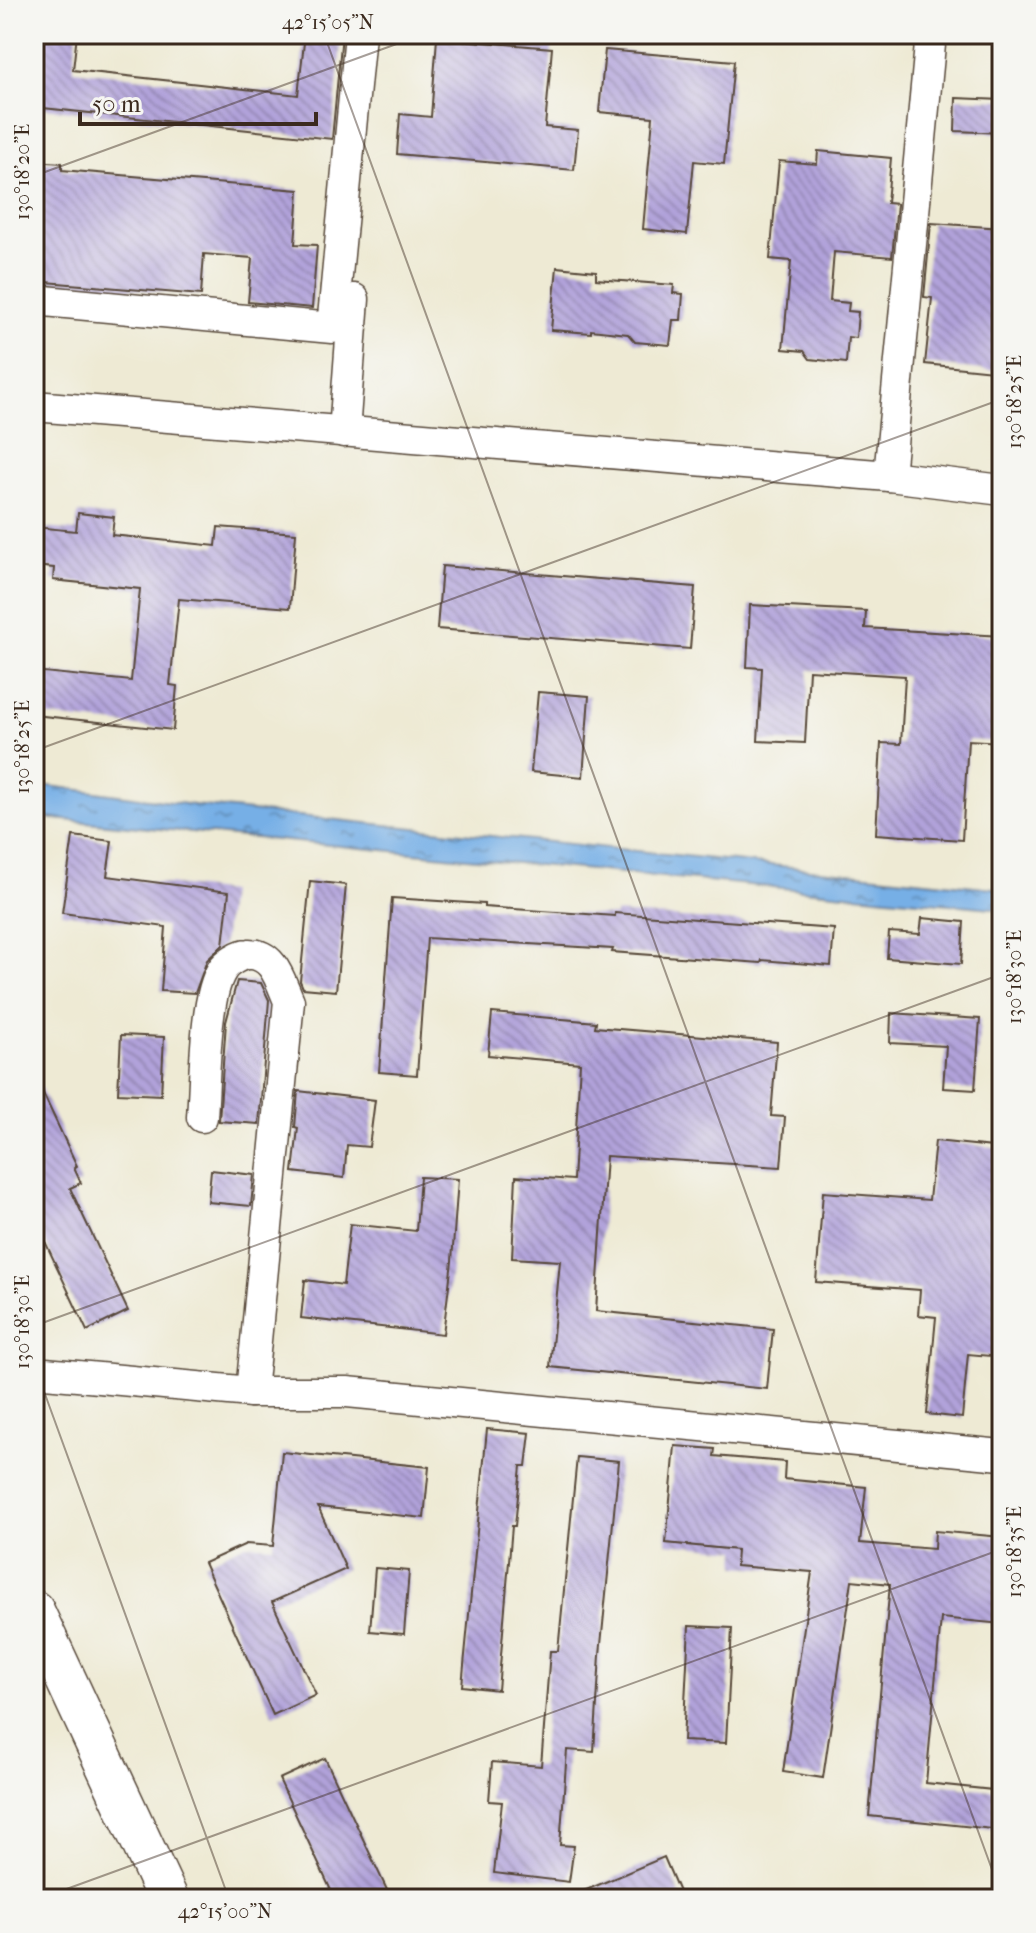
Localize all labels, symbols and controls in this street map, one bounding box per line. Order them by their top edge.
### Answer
text: 42°15'05"N [282,11,374,34]
scale bar [80,76,316,126]
text: 50 m [92,90,141,118]
text: 130°18'20"E [11,124,34,220]
text: 130°18'25"E [1003,355,1026,449]
text: 130°18'25"E [11,700,34,794]
text: 130°18'30"E [1003,930,1026,1024]
text: 130°18'30"E [11,1275,34,1369]
text: 130°18'35"E [1003,1506,1026,1598]
text: 42°15'00"N [178,1900,272,1923]

